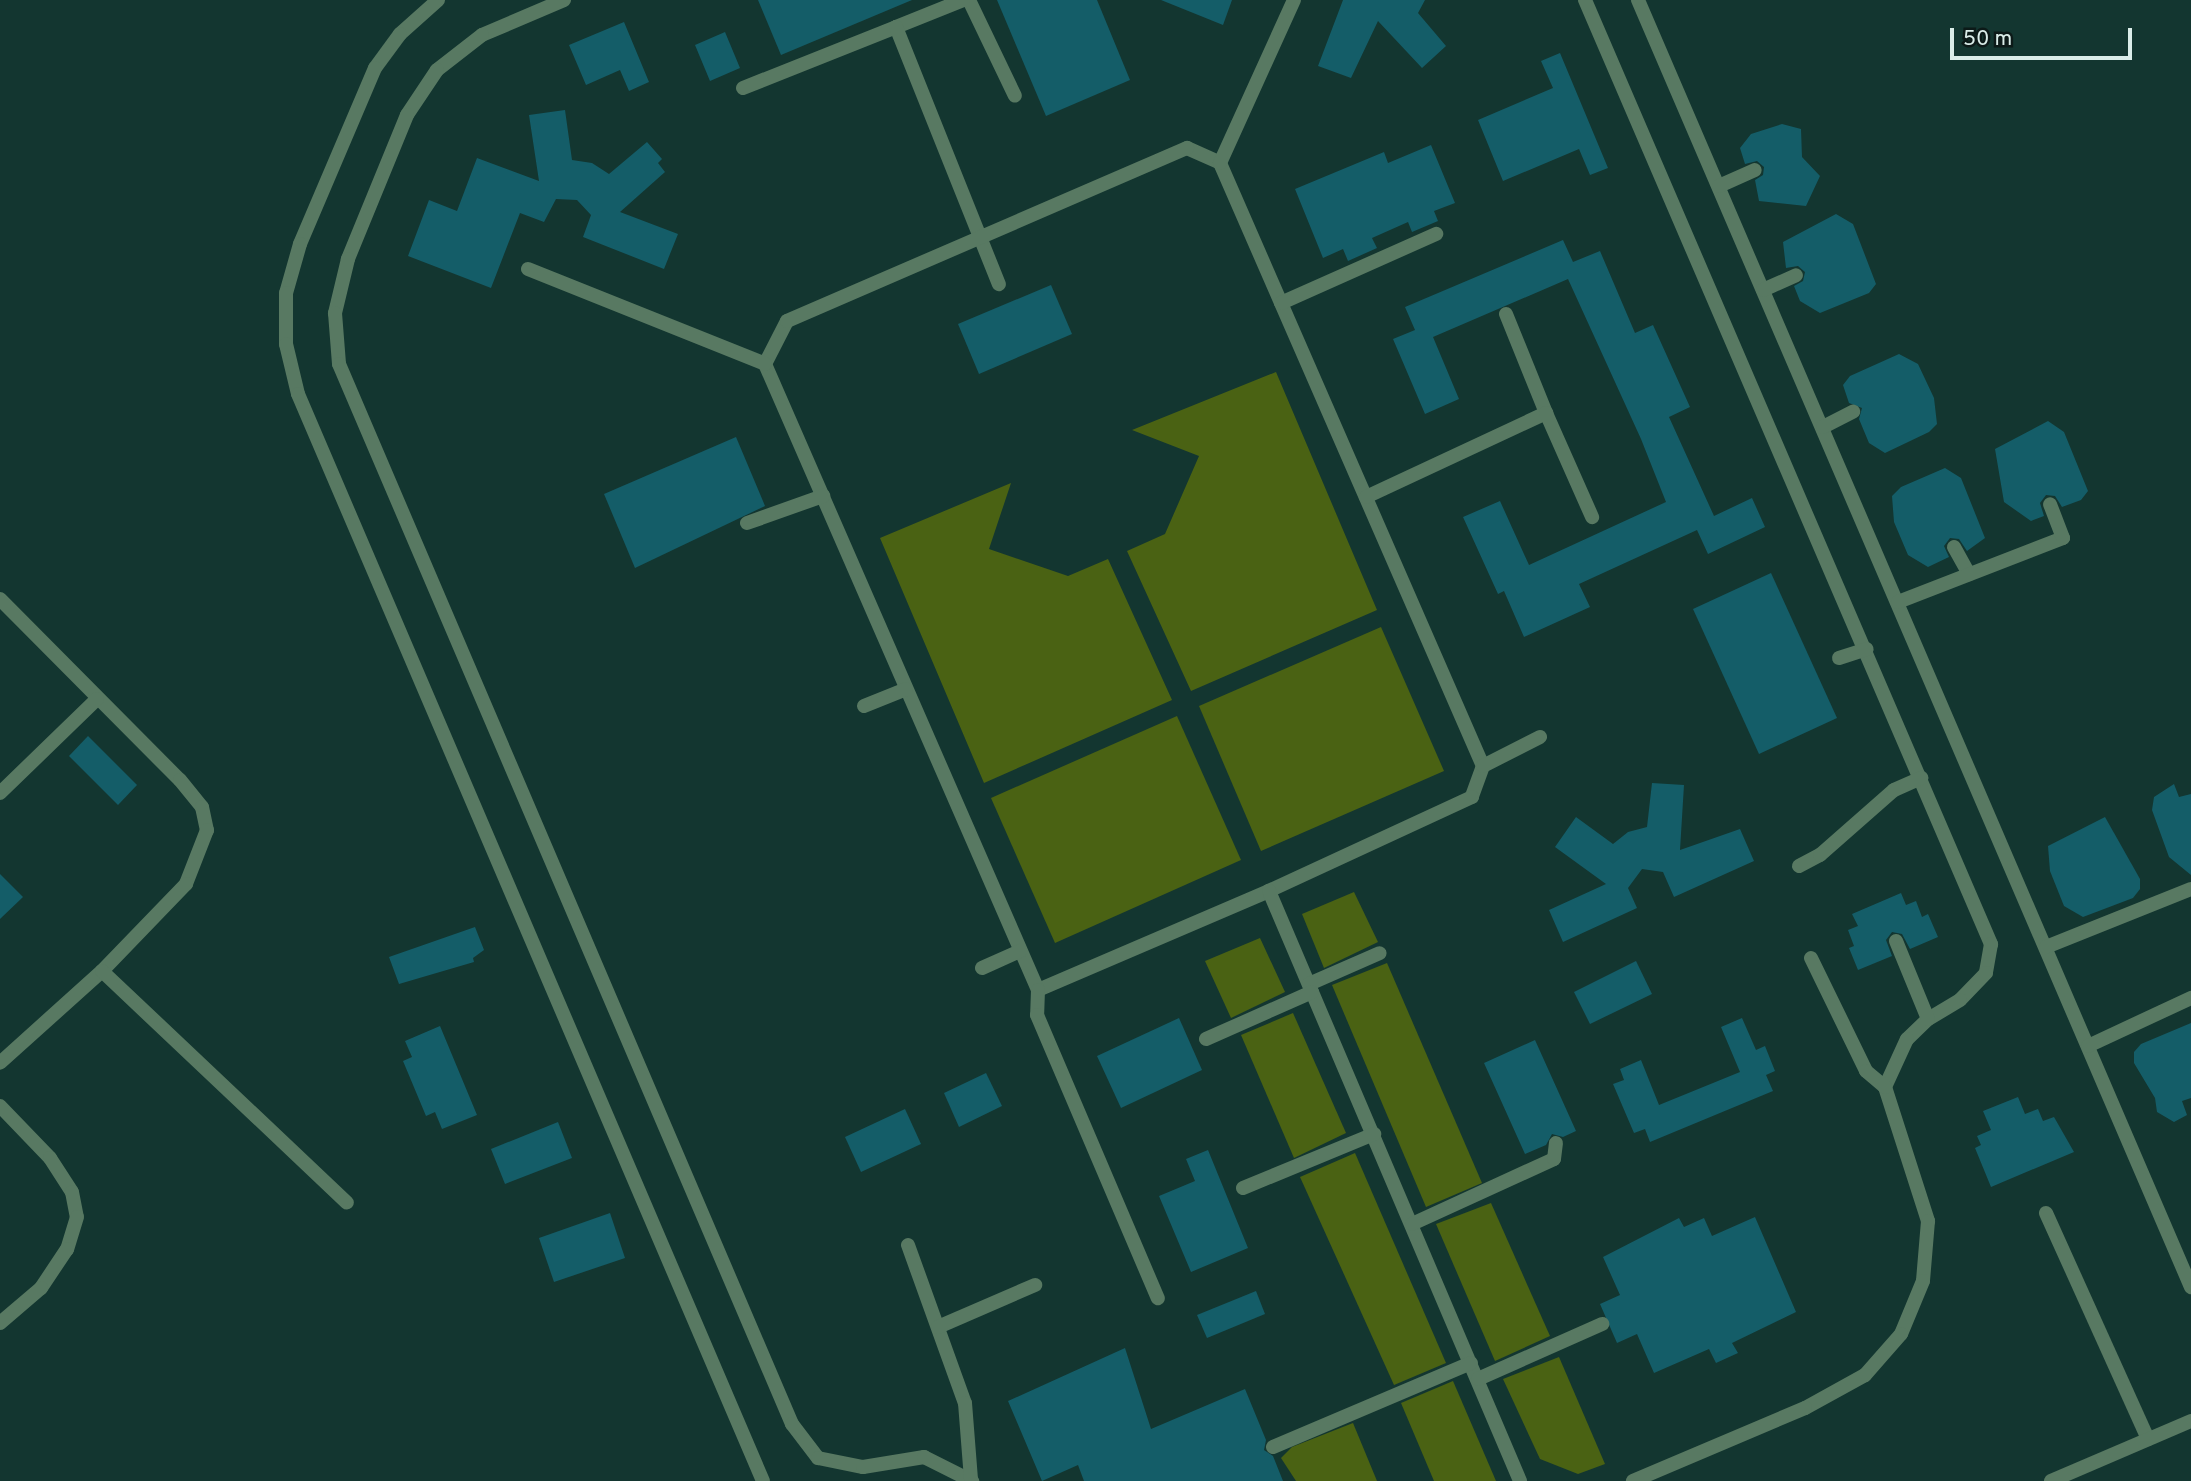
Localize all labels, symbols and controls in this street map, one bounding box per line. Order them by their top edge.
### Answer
scale bar [1953,14,2135,58]
text: 50 m [1963,26,2012,53]

